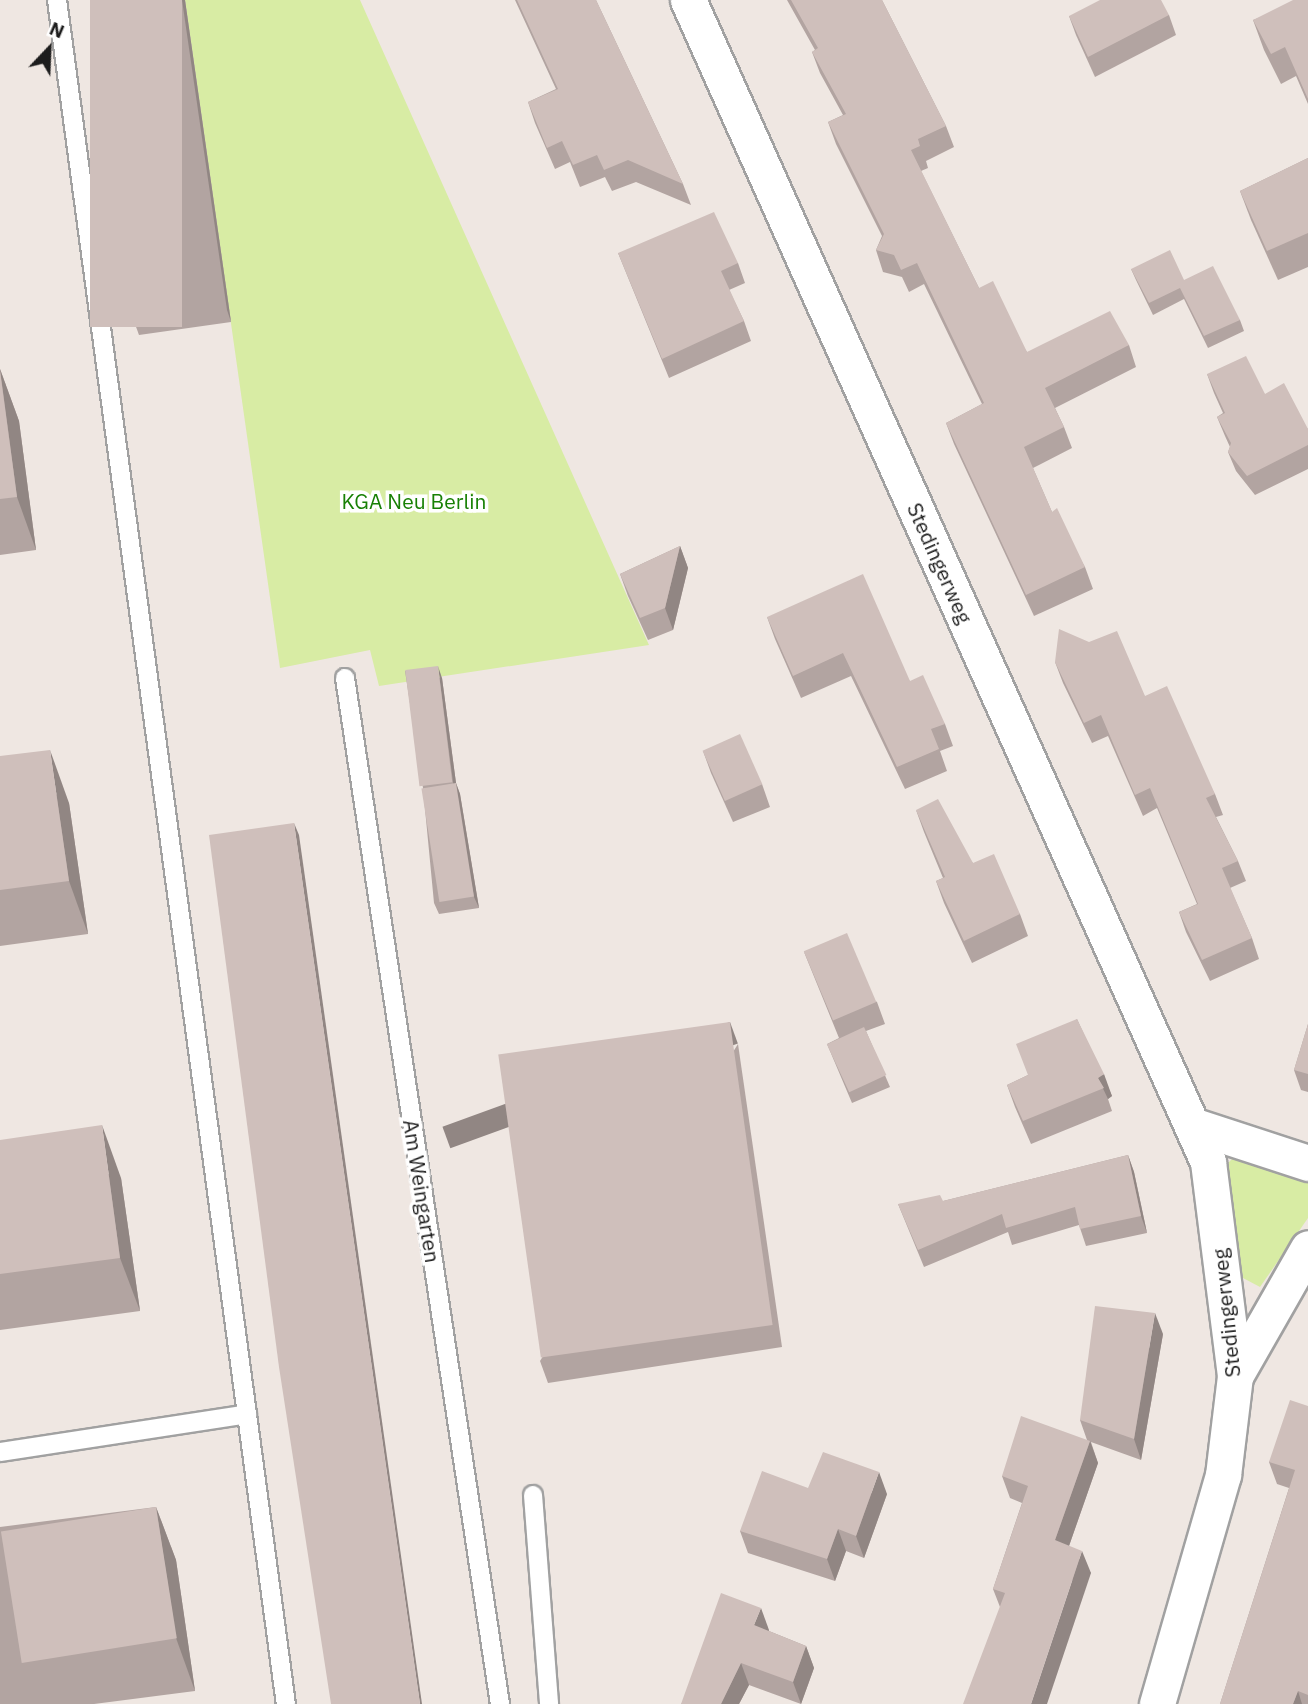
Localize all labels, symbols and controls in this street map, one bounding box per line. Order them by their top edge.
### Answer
north arrow [14,14,84,84]
text: N [46,16,68,43]
park label: KGA Neu Berlin [342,488,486,514]
street label: Stedingerweg [902,499,978,627]
street label: Am Weingarten [398,1118,446,1264]
street label: Stedingerweg [1207,1247,1245,1379]

